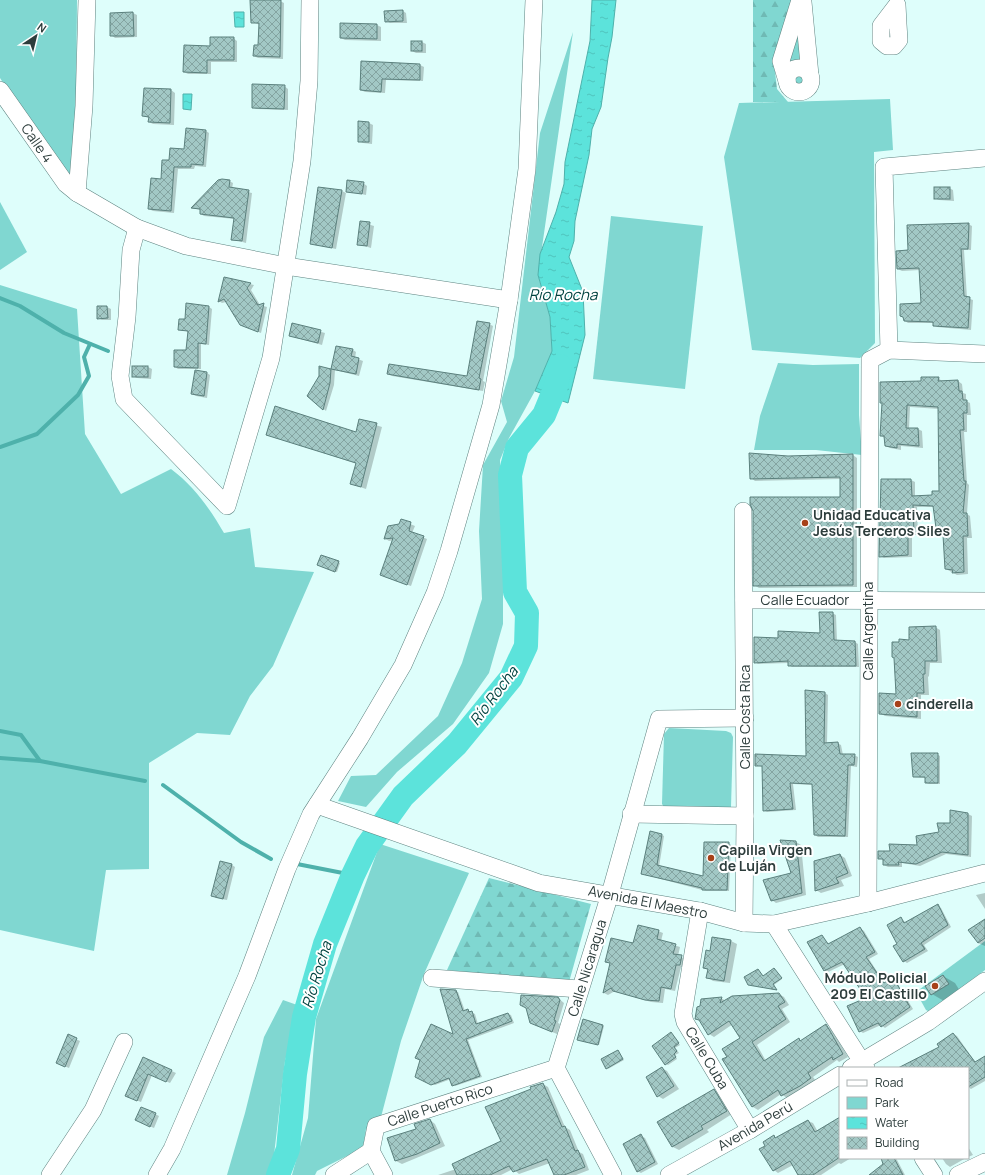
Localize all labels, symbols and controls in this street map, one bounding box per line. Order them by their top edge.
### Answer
north arrow [16,16,56,56]
text: N [34,19,50,36]
street label: Calle 4 [17,119,58,166]
water label: Río Rocha [529,284,598,305]
place label: Unidad Educativa Jesús Terceros Siles [813,505,950,540]
marker: Unidad Educativa Jesús Terceros Siles [800,518,810,528]
street label: Calle Argentina [858,582,877,680]
street label: Calle Ecuador [761,590,849,609]
water label: Río Rocha [465,661,523,729]
street label: Calle Costa Rica [735,665,754,769]
place label: cinderella [906,694,973,713]
marker: cinderella [893,699,903,709]
place label: Capilla Virgen de Luján [719,840,812,875]
marker: Capilla Virgen de Luján [706,853,716,863]
street label: Avenida El Maestro [587,881,710,922]
street label: Calle Nicaragua [563,917,610,1019]
water label: Río Rocha [296,938,337,1011]
place label: Módulo Policial 209 El Castillo [825,968,927,1003]
marker: Módulo Policial 209 El Castillo [930,981,940,991]
street label: Calle Cuba [681,1023,734,1093]
legend [839,1067,969,1159]
text: Road [875,1074,903,1091]
street label: Calle Puerto Rico [385,1079,495,1130]
text: Park [875,1094,900,1111]
street label: Avenida Perú [714,1096,796,1155]
text: Water [875,1114,909,1131]
text: Building [875,1134,919,1151]

